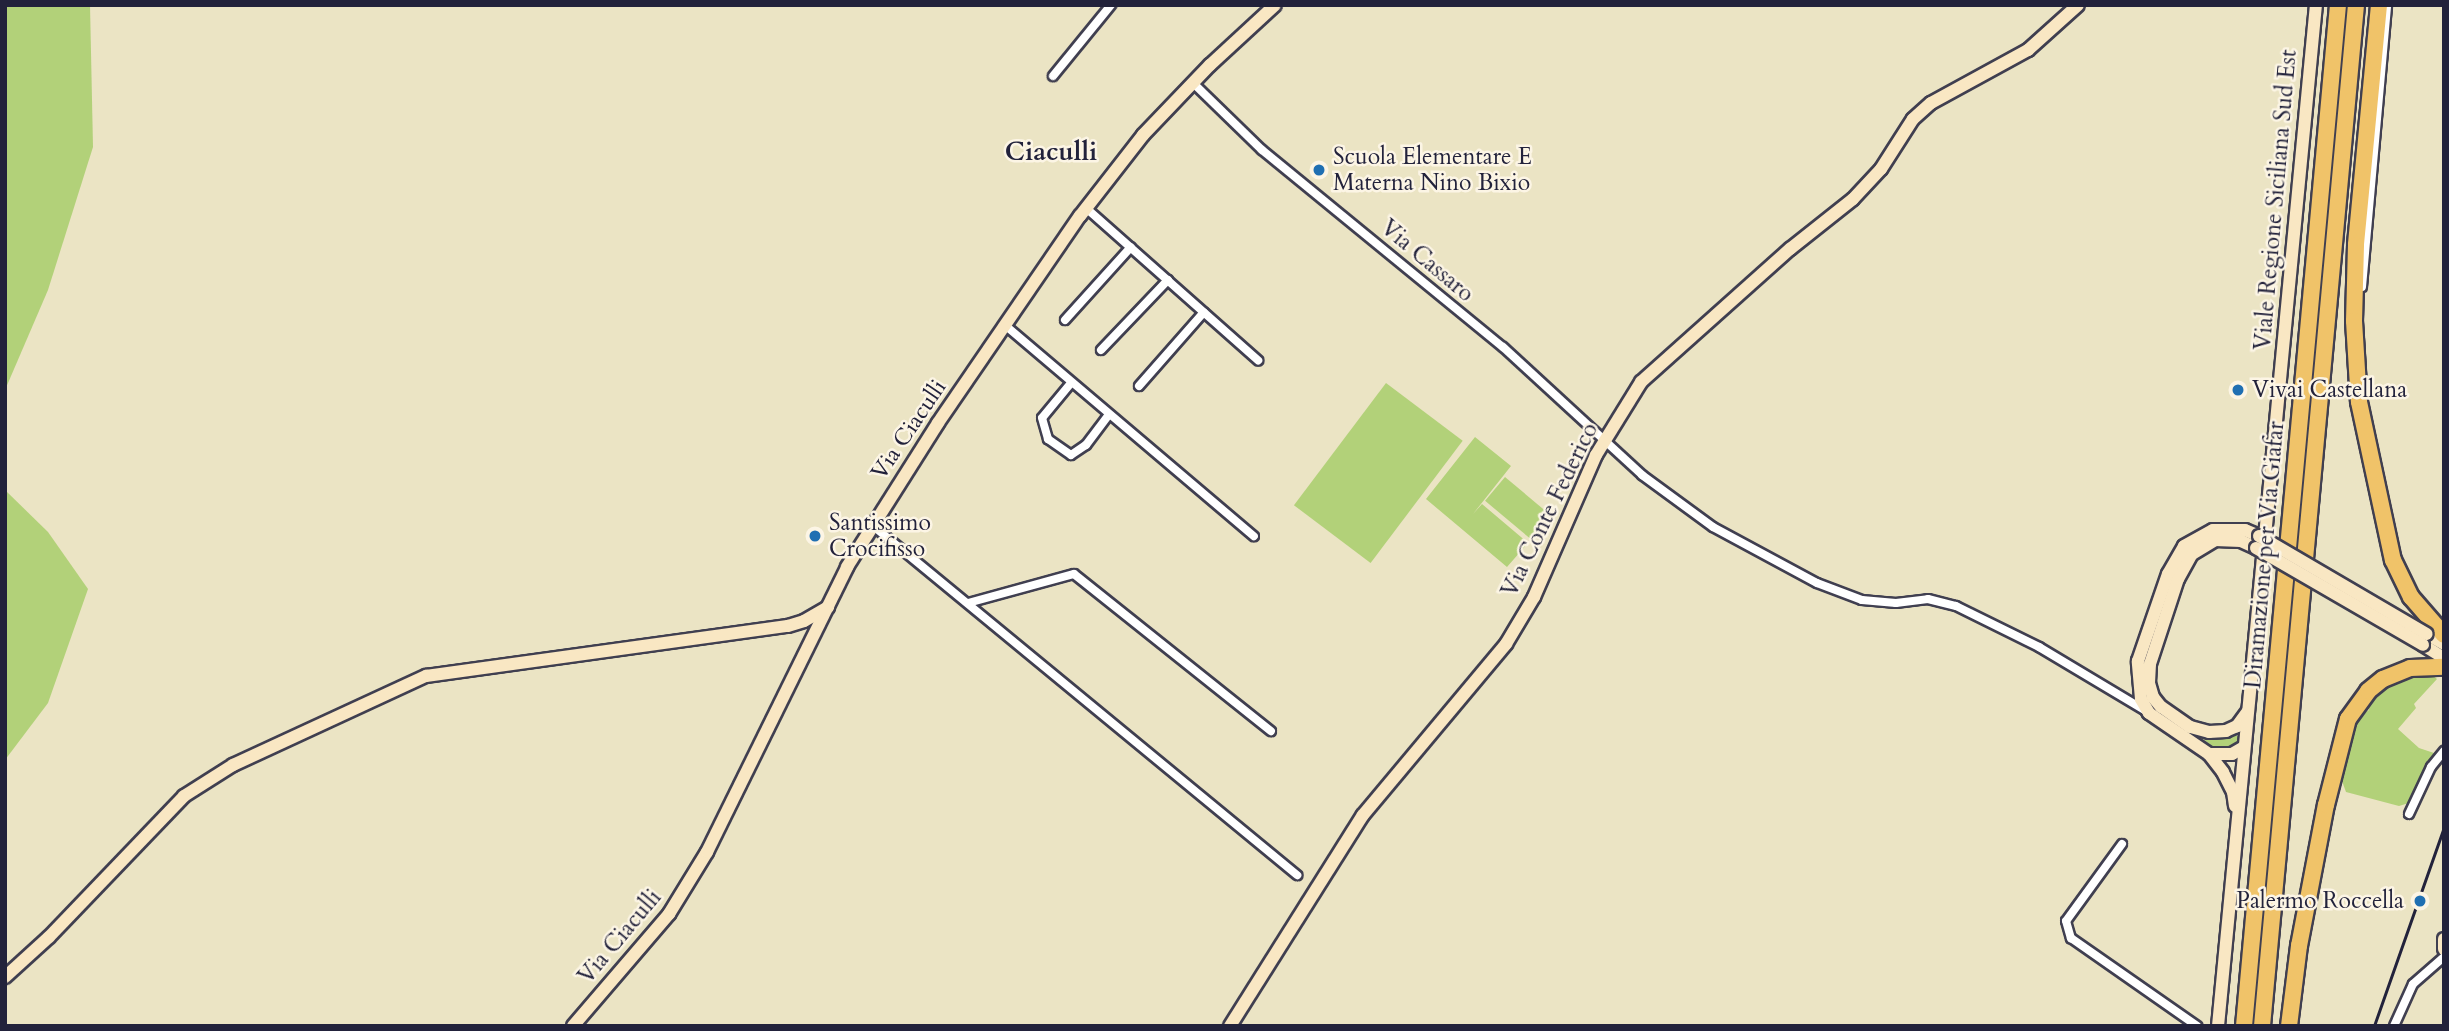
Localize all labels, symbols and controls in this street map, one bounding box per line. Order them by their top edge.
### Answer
street label: Viale Regione Siciliana Sud Est [2249,48,2303,352]
district label: Ciaculli [1005,136,1097,168]
place label: Scuola Elementare E Materna Nino Bixio [1333,143,1532,197]
marker: Scuola Elementare E Materna Nino Bixio [1311,162,1327,178]
street label: Via Cassaro [1375,214,1479,308]
street label: Via Ciaculli [865,375,953,485]
place label: Vivai Castellana [2252,376,2407,404]
marker: Vivai Castellana [2230,382,2246,398]
street label: Via Conte Federico [1496,418,1604,602]
street label: Diramazione per Via Giafar [2240,420,2290,690]
place label: Santissimo Crocifisso [829,509,931,563]
marker: Santissimo Crocifisso [807,528,823,544]
street label: Via Ciaculli [573,884,667,990]
place label: Palermo Roccella [2236,887,2404,915]
marker: Palermo Roccella [2410,891,2430,911]

